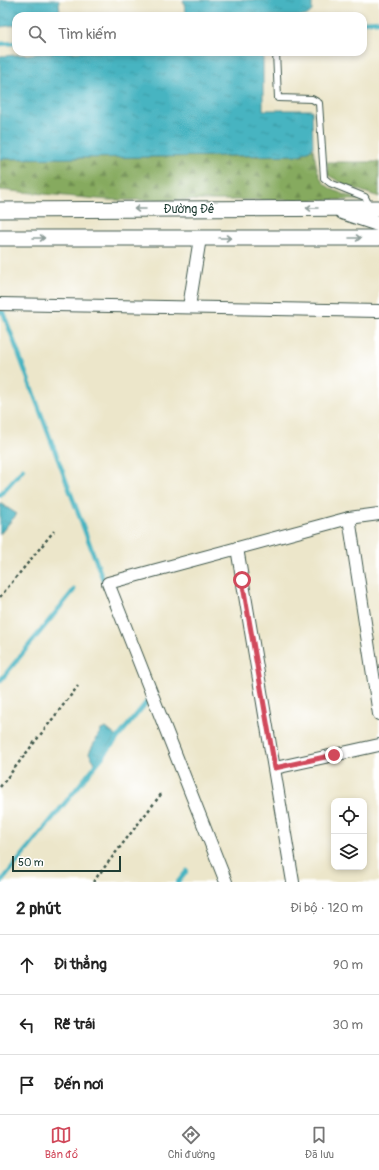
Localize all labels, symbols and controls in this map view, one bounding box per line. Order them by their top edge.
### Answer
search box [12,12,367,56]
icon: search [26,23,48,45]
text: Tìm kiếm [58,25,117,44]
street label: Đường Đê [164,202,214,217]
one-way arrow [306,204,319,212]
one-way arrow [134,205,147,213]
one-way arrow [32,234,45,242]
one-way arrow [218,234,231,242]
one-way arrow [348,234,361,242]
route start [233,571,251,589]
route end [325,746,343,764]
map controls [331,798,367,870]
button: locate [331,798,367,834]
button: layers [331,834,367,870]
scale bar [12,854,121,873]
text: 50 m [18,856,44,869]
text: 2 phút [16,898,61,919]
text: Đi bộ · 120 m [290,900,363,916]
icon: ahead [16,954,38,976]
text: Đi thẳng [54,955,107,974]
text: 90 m [333,957,363,973]
icon: left [16,1014,38,1036]
text: Rẽ trái [54,1015,95,1034]
text: 30 m [333,1017,363,1033]
icon: arrive [16,1074,38,1096]
text: Đến nơi [54,1075,103,1094]
tab: Bản đồ [45,1124,78,1161]
tab: Chỉ đường [168,1124,215,1161]
tab: Đã lưu [305,1124,334,1161]

